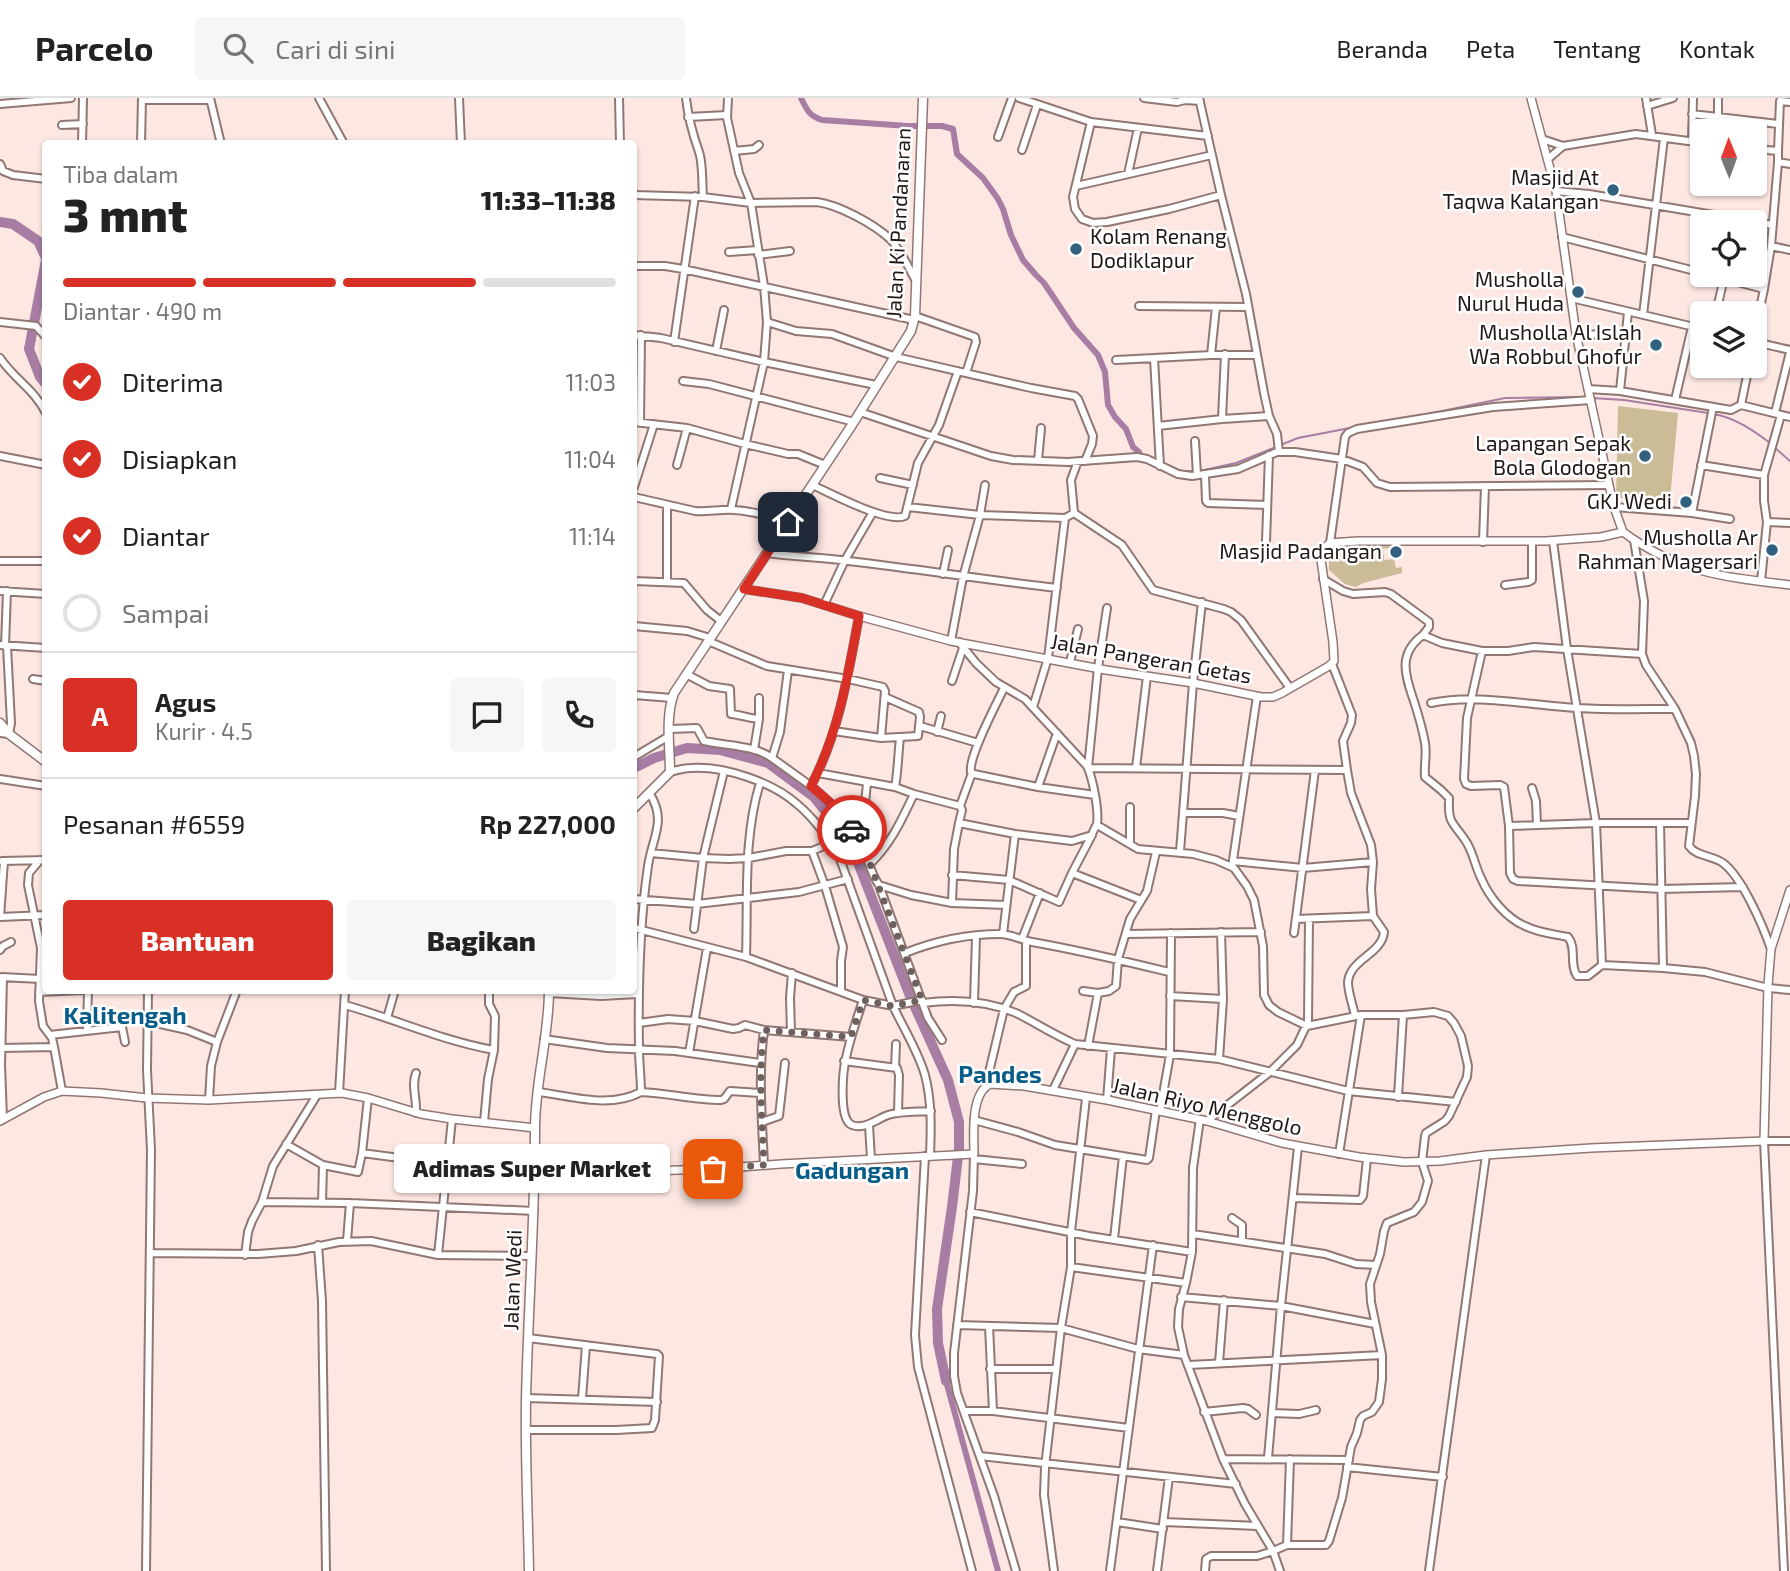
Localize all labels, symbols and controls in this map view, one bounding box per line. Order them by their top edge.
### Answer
search box [195,17,685,80]
text: Parcelo [35,28,153,68]
icon: search [219,29,257,67]
text: Cari di sini [275,33,395,64]
text: Beranda [1337,34,1428,63]
text: Peta [1466,34,1515,63]
text: Tentang [1553,34,1641,63]
text: Kontak [1679,34,1755,63]
north arrow [1690,119,1768,196]
map controls [1690,119,1767,378]
street label: Jalan Ki Pandanaran [880,127,915,319]
text: Tiba dalam [63,160,178,188]
place label: Masjid At Taqwa Kalangan [1443,164,1599,213]
marker: Masjid At Taqwa Kalangan [1605,182,1621,198]
text: 11:33–11:38 [481,184,616,215]
text: 3 mnt [63,186,187,241]
button: locate [1690,210,1767,287]
place label: Kolam Renang Dodiklapur [1090,223,1227,272]
marker: Kolam Renang Dodiklapur [1068,241,1084,257]
place label: Musholla Nurul Huda [1457,266,1564,315]
marker: Musholla Nurul Huda [1570,284,1586,300]
text: Diantar · 490 m [63,297,222,325]
button: layers [1690,301,1767,378]
place label: Musholla Al Islah Wa Robbul Ghofur [1469,319,1643,368]
marker: Musholla Al Islah Wa Robbul Ghofur [1648,337,1664,353]
icon: check [63,363,101,401]
text: Diterima [122,366,224,397]
text: 11:03 [566,368,616,396]
place label: Lapangan Sepak Bola Glodogan [1475,430,1631,479]
icon: check [63,440,101,478]
text: Disiapkan [122,443,237,474]
text: 11:04 [564,445,616,473]
marker: Lapangan Sepak Bola Glodogan [1637,448,1653,464]
place label: GKJ Wedi [1587,488,1672,513]
pin [758,492,818,552]
marker: GKJ Wedi [1678,494,1694,510]
icon: home [769,503,807,541]
icon: check [63,517,101,555]
text: Diantar [122,520,210,551]
text: 11:14 [569,522,616,550]
place label: Musholla Ar Rahman Magersari [1577,524,1759,573]
place label: Masjid Padangan [1219,538,1382,564]
marker: Musholla Ar Rahman Magersari [1764,542,1780,558]
marker: Masjid Padangan [1388,544,1404,560]
text: Sampai [122,597,209,628]
street label: Jalan Pangeran Getas [1049,628,1254,688]
button: chat [450,678,524,752]
button: phone [542,678,616,752]
text: Agus [155,686,216,717]
text: A [92,700,108,731]
text: Kurir · 4.5 [155,717,253,745]
courier [817,795,887,865]
text: Pesanan #6559 [63,808,245,839]
text: Rp 227,000 [480,808,616,839]
icon: car [833,811,871,849]
button: Bantuan [63,900,333,980]
button: Bagikan [347,900,616,980]
district label: Kalitengah [63,1000,187,1029]
district label: Pandes [958,1059,1042,1088]
street label: Jalan Riyo Menggolo [1110,1071,1305,1140]
pin [683,1139,743,1199]
callout: Adimas Super Market [394,1144,671,1194]
icon: bag [694,1150,732,1188]
text: Adimas Super Market [413,1154,651,1182]
district label: Gadungan [795,1155,909,1184]
street label: Jalan Wedi [497,1229,526,1331]

